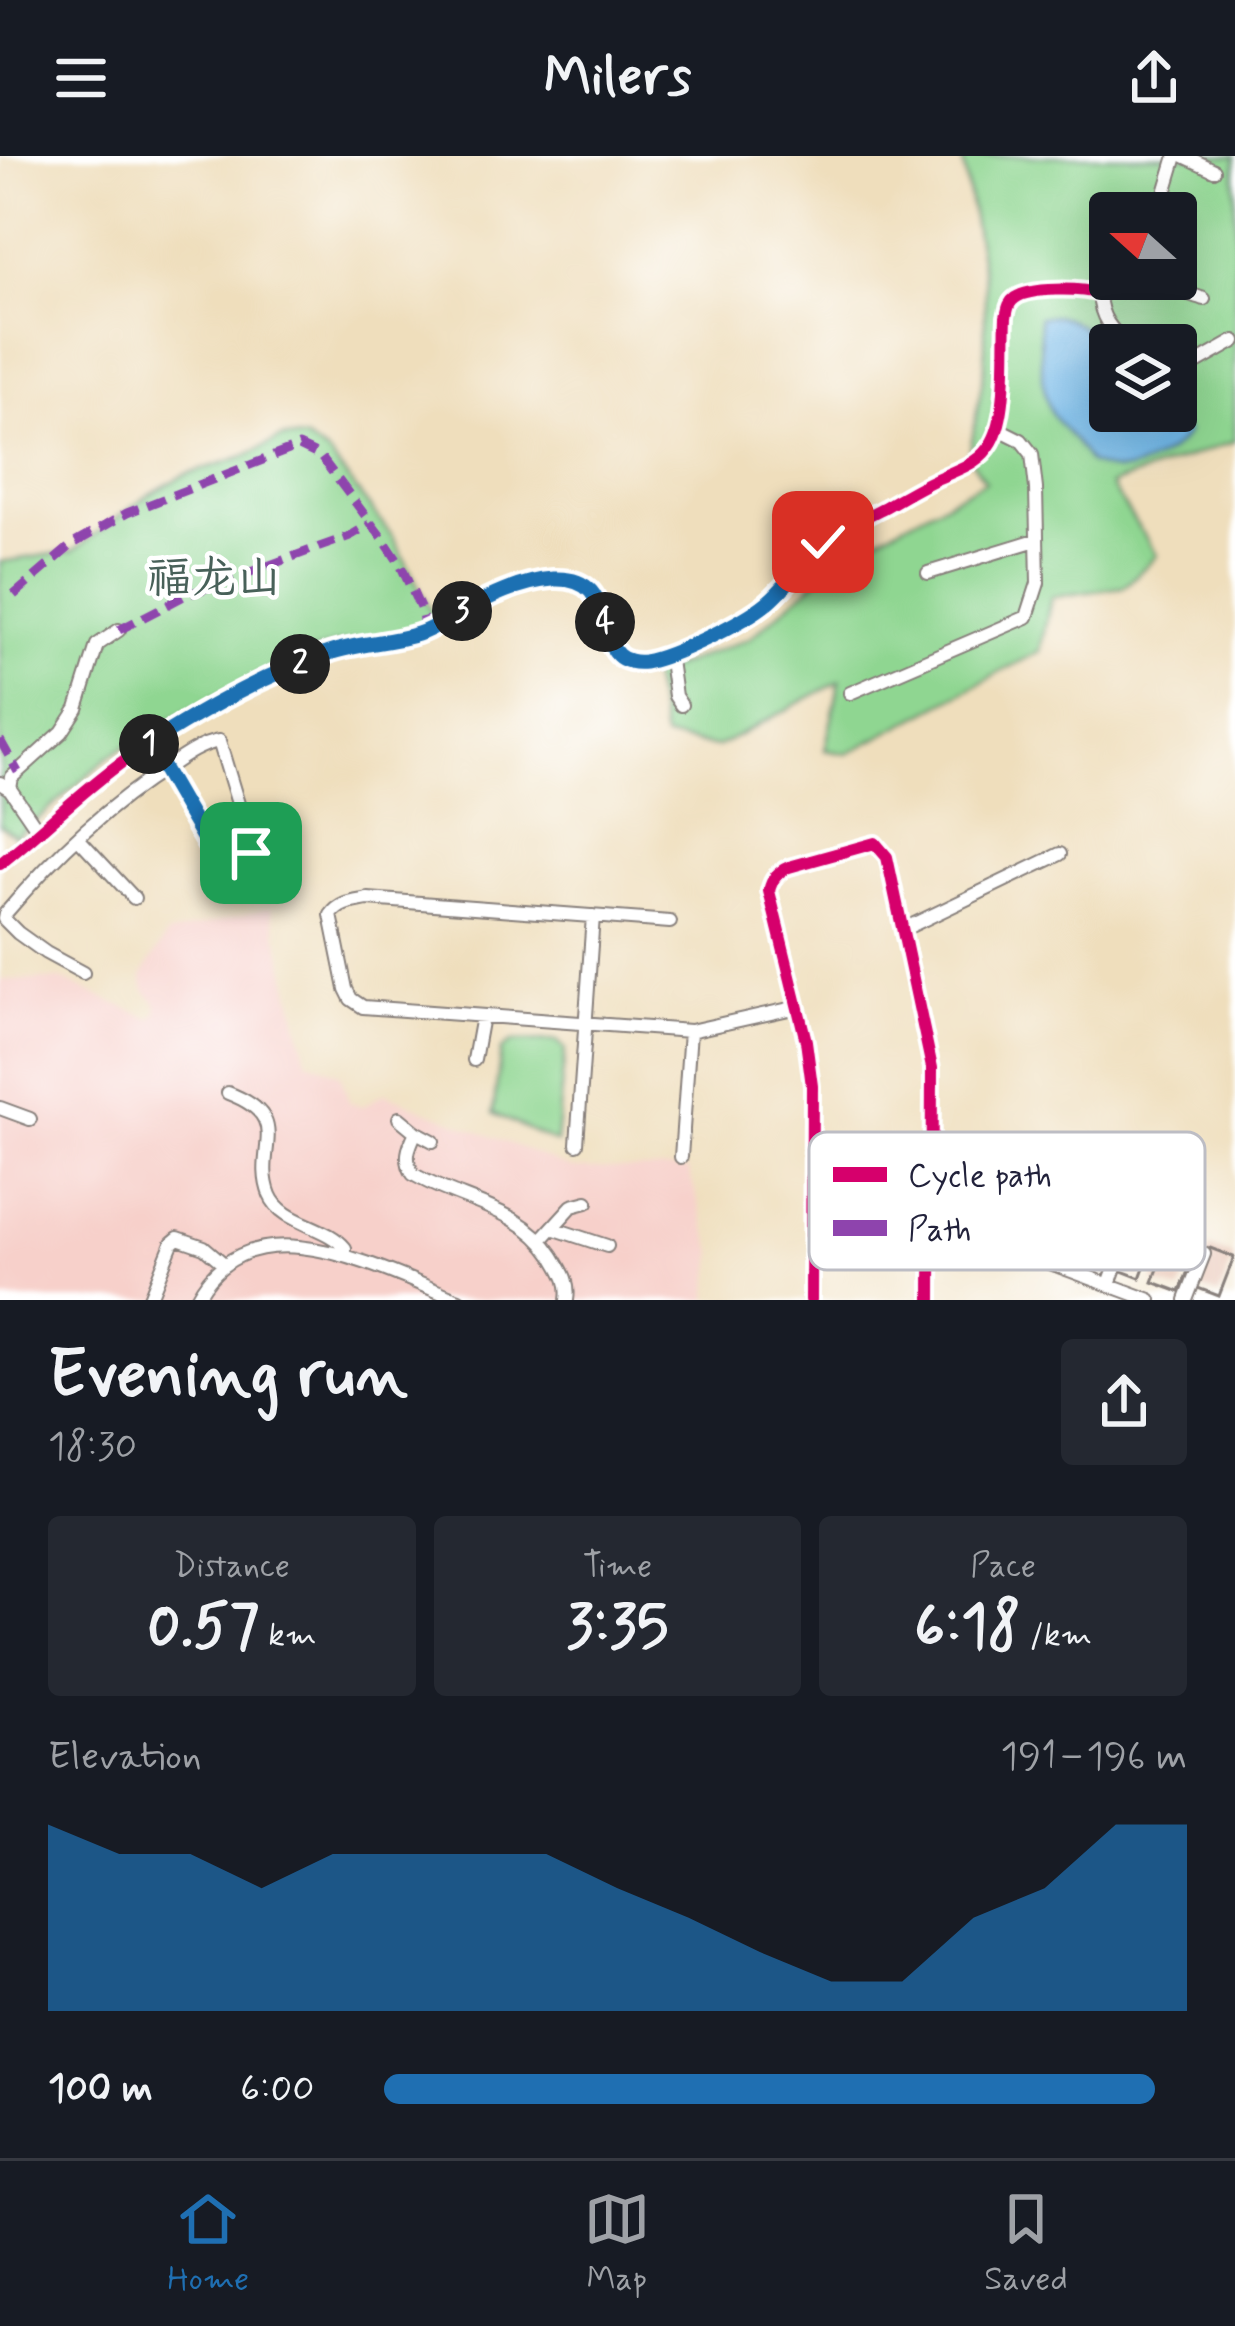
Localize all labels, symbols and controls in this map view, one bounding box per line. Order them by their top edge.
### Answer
text: Milers [544,43,691,114]
icon: menu [48,45,114,111]
icon: share [1121,45,1187,111]
north arrow [1089,192,1197,300]
map controls [1089,192,1197,432]
button: layers [1089,324,1197,432]
pin [772,491,874,593]
icon: check [790,509,856,575]
park label: 福龙山 [146,550,282,609]
pin: 3 [432,581,492,641]
text: 3 [455,589,469,633]
pin: 4 [575,592,635,652]
text: 4 [595,600,615,644]
pin: 2 [270,634,330,694]
text: 2 [292,642,308,686]
pin: 1 [119,714,179,774]
text: 1 [142,722,156,766]
pin [200,802,302,904]
icon: arrive [218,820,284,886]
legend [809,1132,1205,1270]
text: Cycle path [908,1155,1052,1199]
text: Path [908,1209,971,1253]
text: Evening run [48,1334,408,1420]
button: share [1061,1339,1187,1465]
text: 18:30 [48,1422,137,1473]
text: Distance [174,1545,290,1589]
text: Time [583,1545,652,1589]
text: Pace [970,1545,1036,1589]
text: 0.57 [147,1589,259,1668]
text: 3:35 [566,1589,669,1668]
text: 6:18 [914,1589,1021,1668]
text: km [259,1614,316,1658]
text: /km [1021,1614,1092,1658]
text: Elevation [48,1732,202,1783]
text: 191–196 m [1001,1732,1187,1783]
text: 100 m [48,2064,153,2115]
text: 6:00 [240,2064,315,2115]
tab: Home [167,2186,249,2302]
tab: Map [584,2186,650,2302]
tab: Saved [984,2186,1068,2302]

